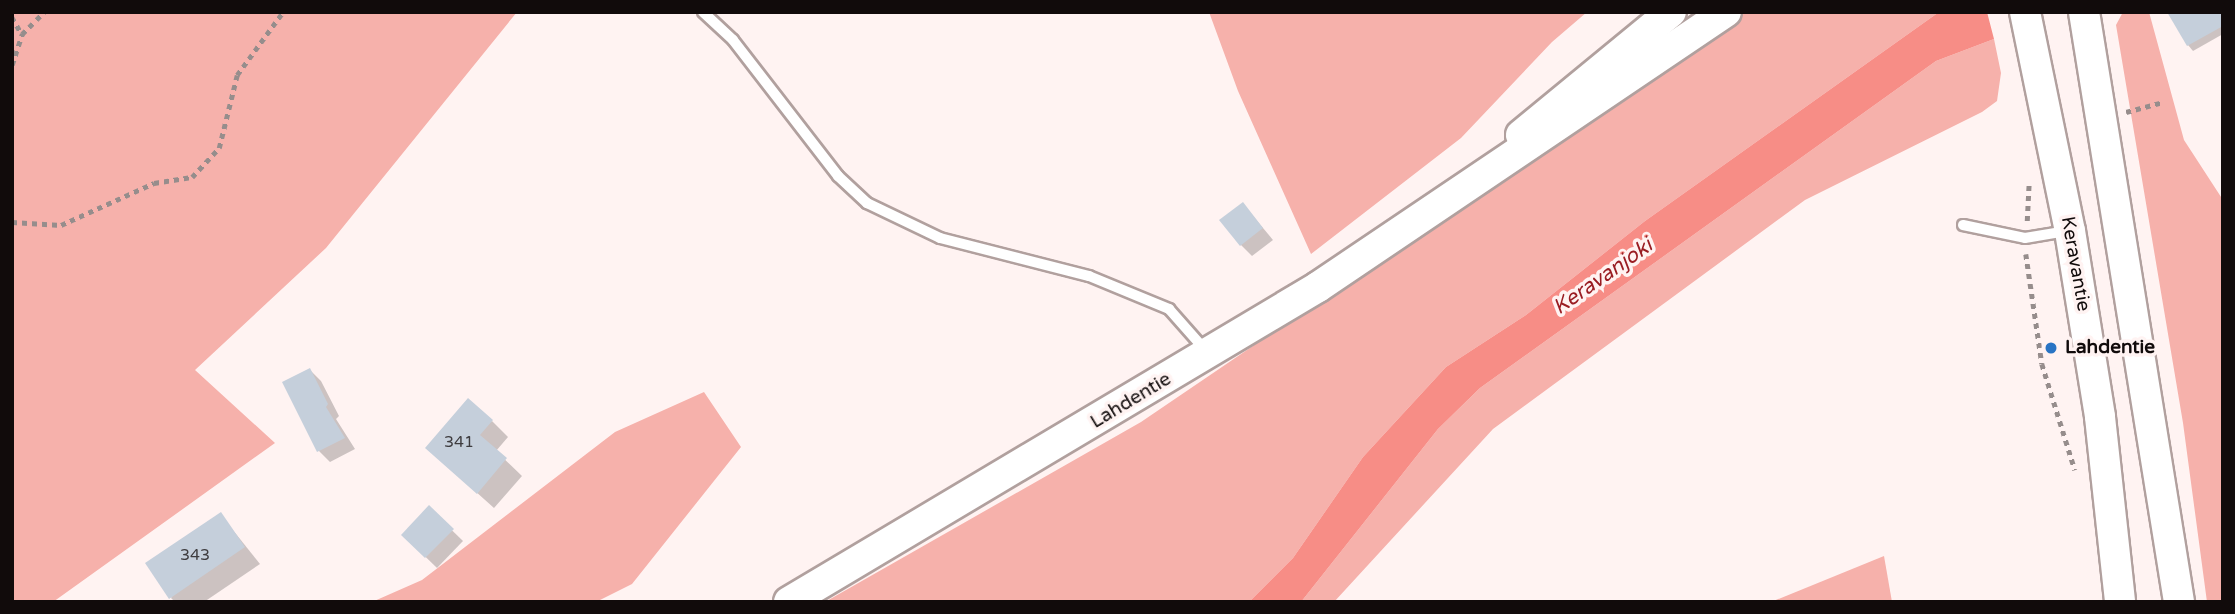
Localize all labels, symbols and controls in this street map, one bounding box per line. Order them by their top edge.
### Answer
street label: Keravantie [2055,215,2095,313]
water label: Keravanjoki [1548,233,1658,321]
place label: Lahdentie [2065,337,2155,359]
marker: Lahdentie [2043,340,2059,356]
street label: Lahdentie [1087,368,1175,434]
house number: 341 [444,432,474,452]
house number: 343 [180,545,210,565]

